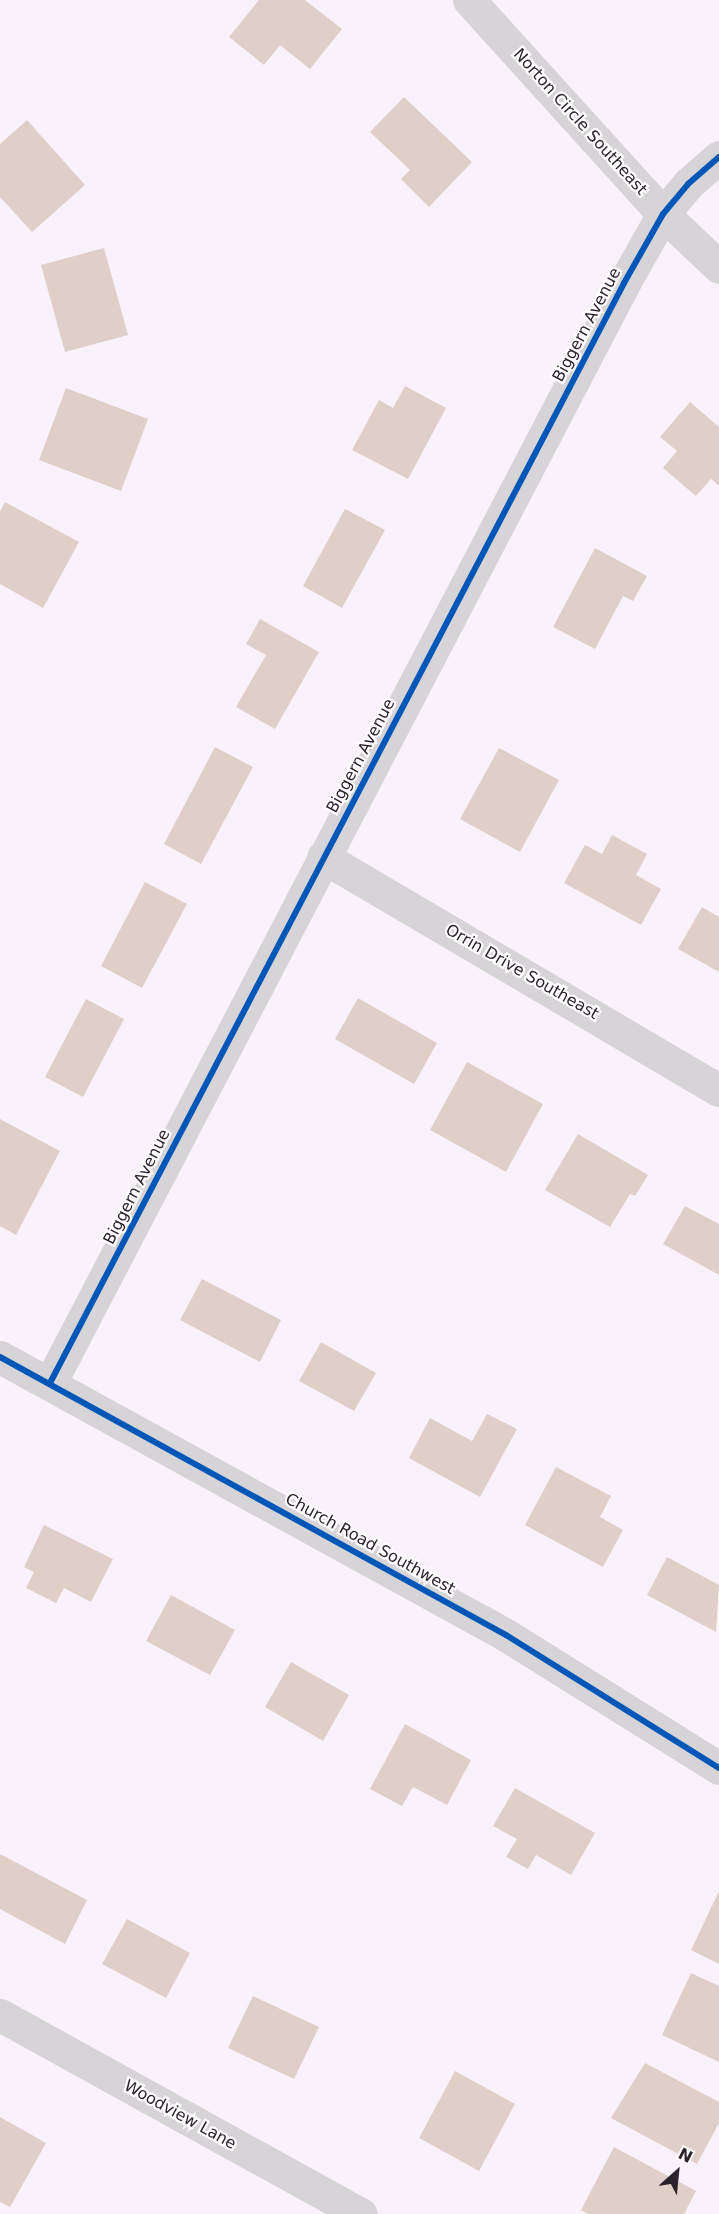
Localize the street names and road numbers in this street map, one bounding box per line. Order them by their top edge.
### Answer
street label: Norton Circle Southeast [509,45,651,199]
street label: Biggern Avenue [549,265,625,385]
street label: Biggern Avenue [323,696,399,816]
street label: Orrin Drive Southeast [442,920,602,1024]
street label: Biggern Avenue [100,1126,174,1248]
street label: Church Road Southwest [282,1489,458,1599]
street label: Woodview Lane [121,2076,239,2154]

